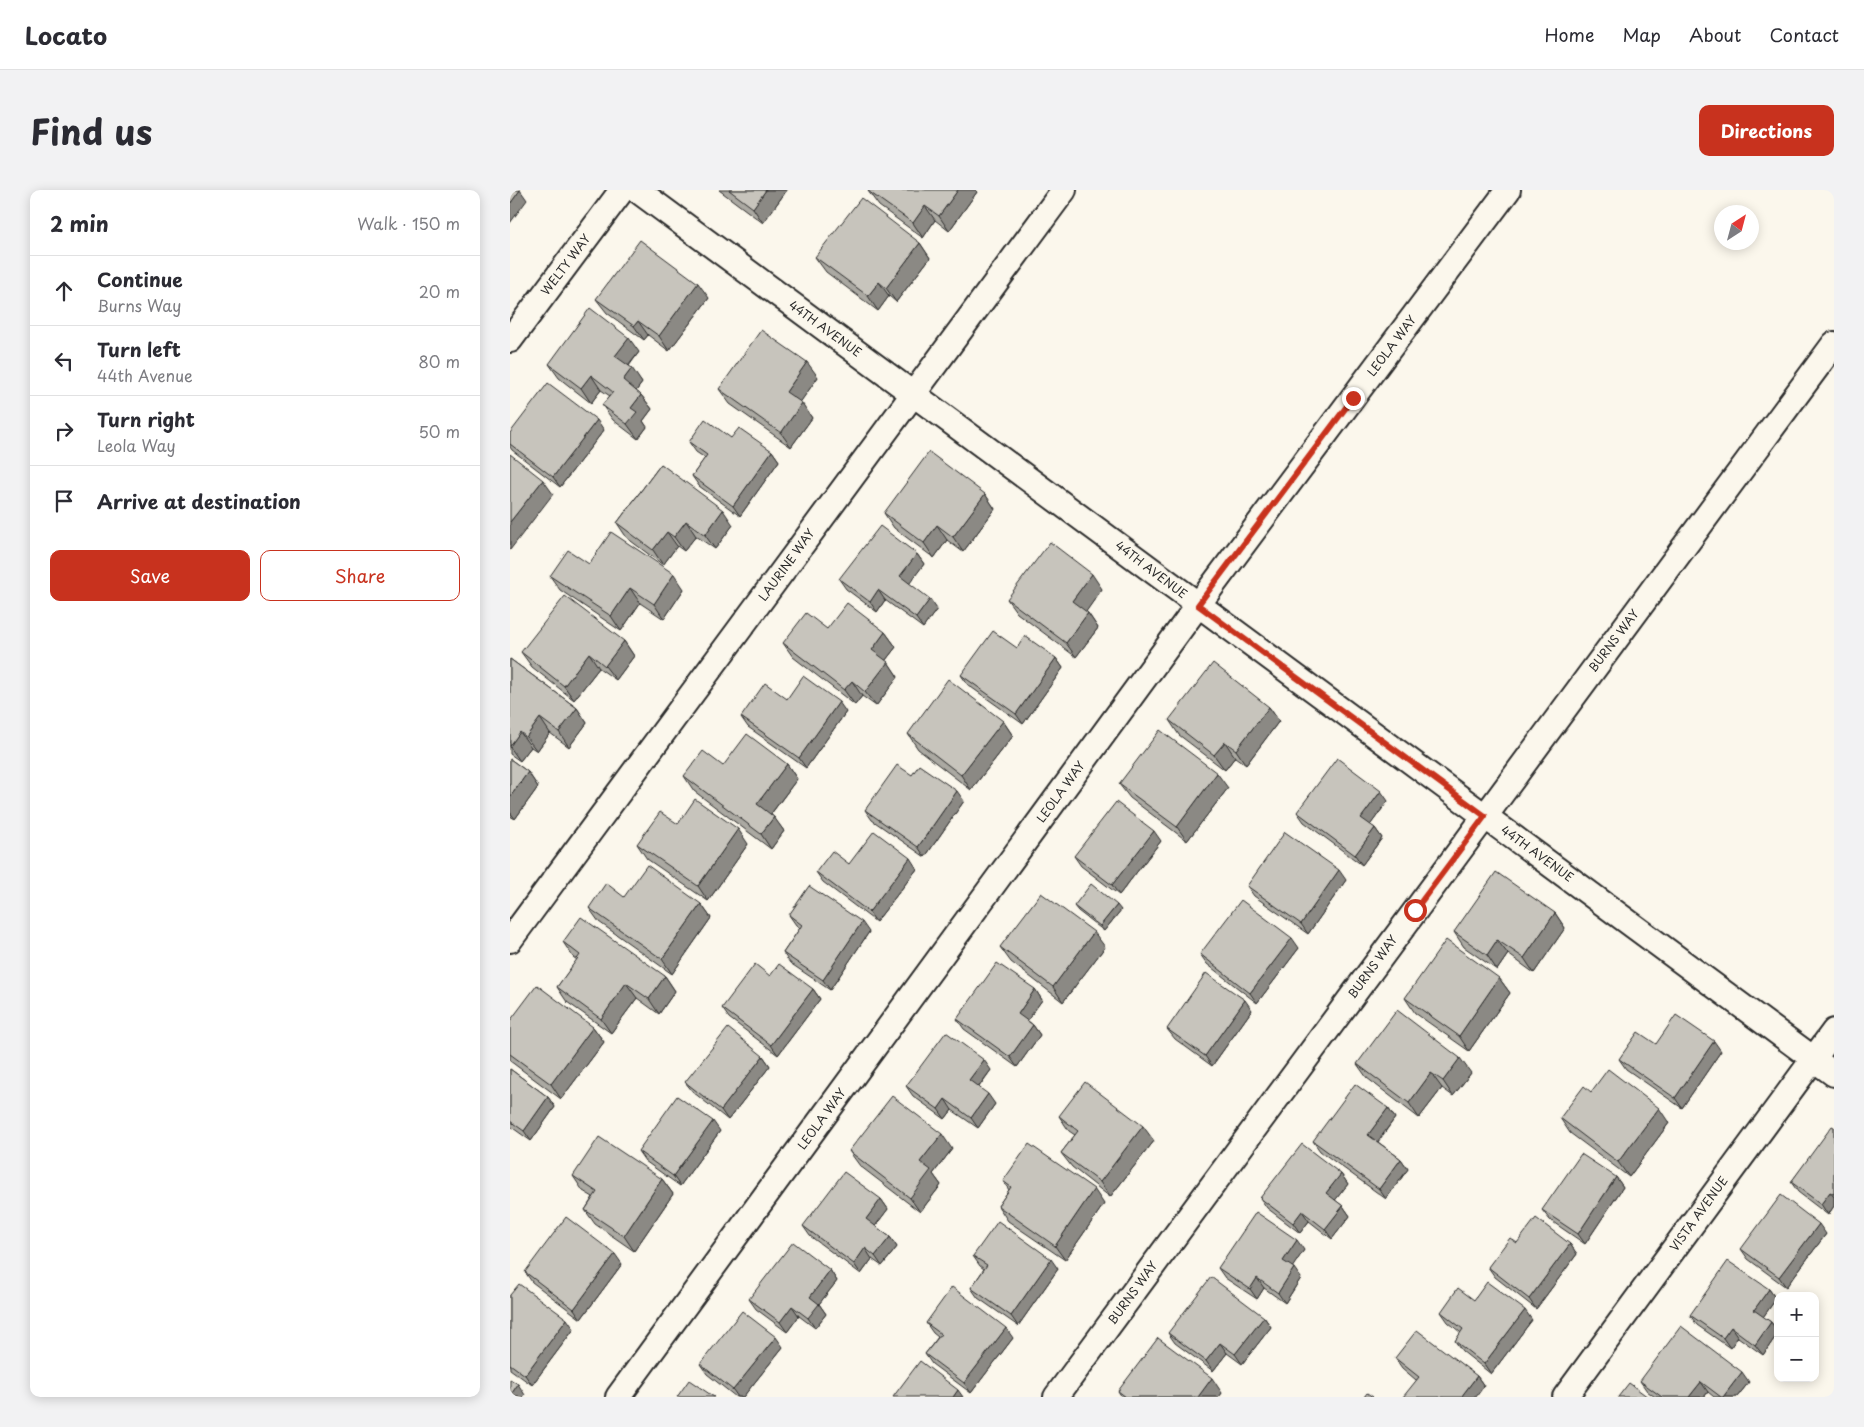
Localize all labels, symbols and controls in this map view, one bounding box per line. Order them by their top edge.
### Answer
text: Locato [25,17,107,53]
text: Home [1544,21,1594,48]
text: Map [1622,21,1661,48]
text: About [1689,21,1741,48]
text: Contact [1769,21,1839,48]
text: Find us [30,104,152,157]
button: Directions [1699,105,1834,156]
north arrow [1714,205,1759,250]
text: 2 min [50,207,109,239]
text: Walk · 150 m [357,211,460,235]
street label: WELTY WAY [536,230,594,299]
text: Continue [97,265,183,293]
icon: ahead [50,277,78,305]
text: 20 m [419,279,460,303]
text: Burns Way [97,293,181,317]
street label: 44TH AVENUE [785,296,866,361]
street label: LEOLA WAY [1362,311,1420,380]
text: Turn left [97,335,181,363]
icon: left [50,347,78,375]
text: 80 m [418,349,460,373]
text: 44th Avenue [97,363,193,387]
route end [1342,387,1365,410]
text: Turn right [97,405,195,433]
icon: right [50,417,78,445]
text: 50 m [419,419,460,443]
text: Leola Way [97,433,176,457]
icon: arrive [50,487,78,515]
text: Arrive at destination [97,487,301,515]
street label: LAURINE WAY [754,524,819,604]
street label: 44TH AVENUE [1112,536,1191,602]
button: Save [50,550,250,601]
button: Share [260,550,460,601]
street label: BURNS WAY [1584,605,1643,676]
street label: LEOLA WAY [1032,757,1089,826]
street label: 44TH AVENUE [1497,821,1578,886]
route start [1404,899,1427,922]
street label: BURNS WAY [1343,931,1402,1002]
street label: LEOLA WAY [793,1084,850,1153]
street label: VISTA AVENUE [1665,1172,1732,1255]
street label: BURNS WAY [1103,1257,1162,1328]
map controls [1774,1292,1819,1382]
button: + [1774,1292,1819,1337]
button: − [1774,1337,1819,1382]

